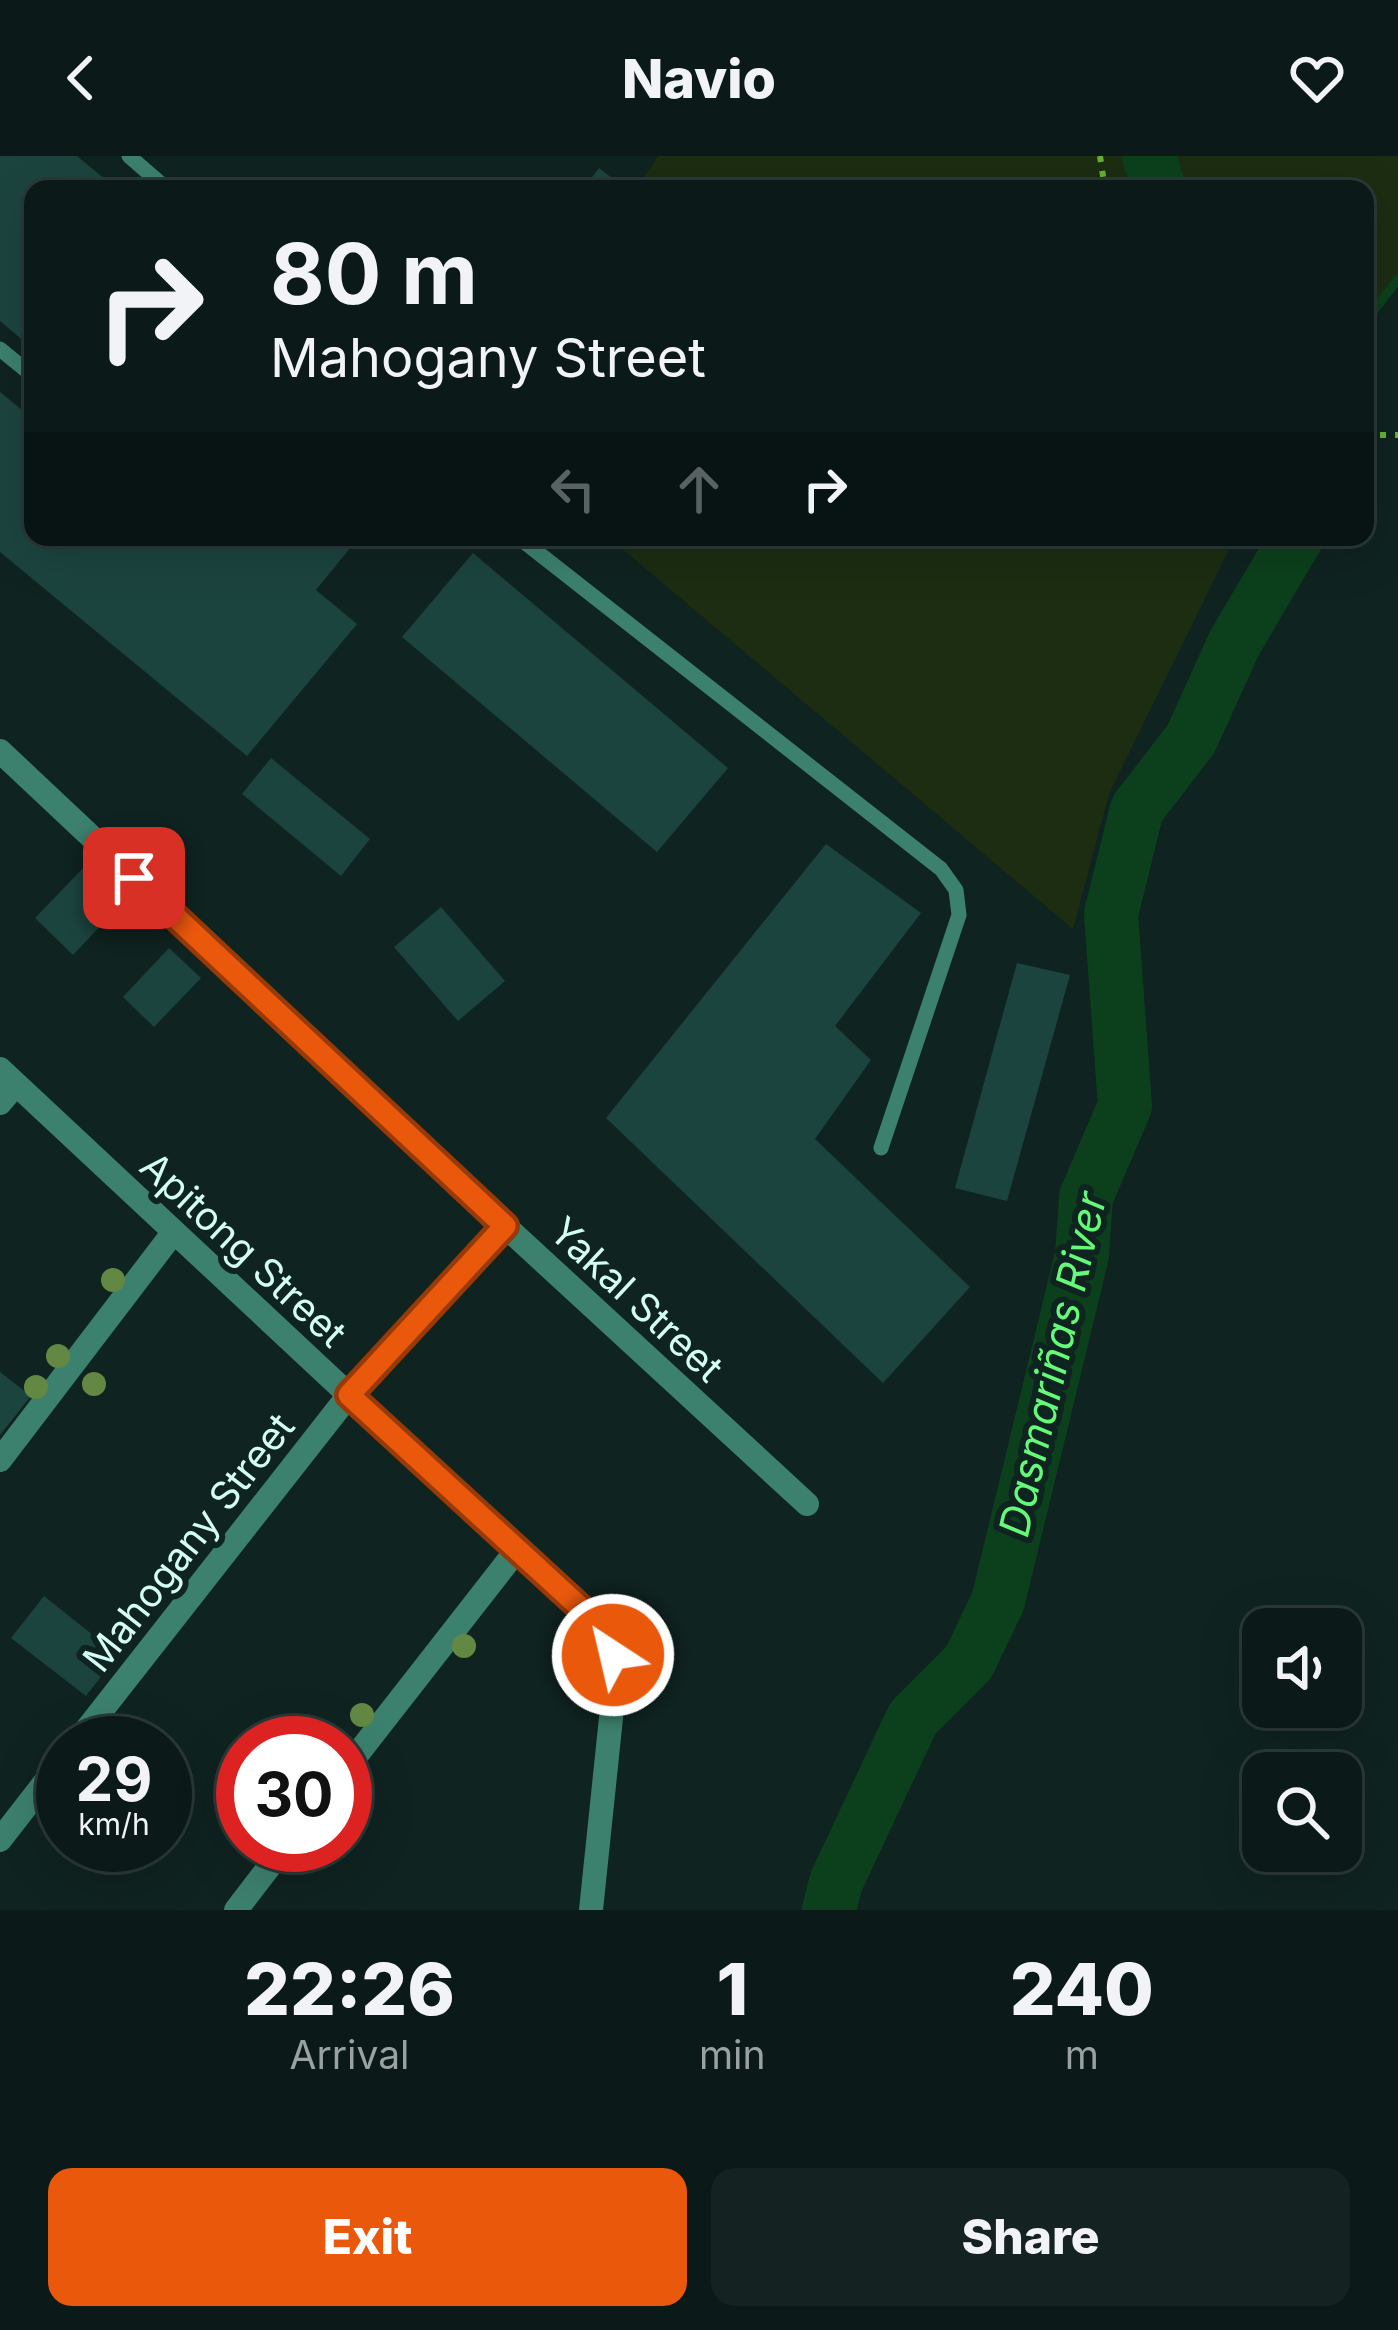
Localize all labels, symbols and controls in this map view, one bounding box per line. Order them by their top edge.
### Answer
icon: back [48,45,114,111]
icon: heart [1284,45,1350,111]
text: Navio [622,46,776,111]
text: 80 m [270,223,478,324]
icon: right [72,228,228,384]
text: Mahogany Street [270,325,706,390]
icon: left [540,456,606,522]
icon: ahead [666,456,732,522]
icon: right [792,456,858,522]
pin [83,827,185,929]
icon: arrive [101,845,167,911]
street label: Apitong Street [131,1142,357,1356]
water label: Dasmariñas River [988,1186,1117,1541]
street label: Yakal Street [541,1207,733,1391]
street label: Mahogany Street [73,1403,303,1681]
position arrow [550,1592,676,1718]
map controls [1242,1608,1362,1872]
button: sound [1242,1608,1362,1728]
speed limit sign: 30 [216,1716,372,1872]
text: 29 [76,1743,152,1815]
button: search [1242,1752,1362,1872]
text: km/h [78,1806,150,1842]
text: 22:26 [244,1945,455,2032]
text: 1 [716,1945,748,2032]
text: 240 [1010,1945,1154,2032]
text: Arrival [289,2031,409,2078]
text: min [699,2031,766,2078]
text: m [1065,2031,1099,2078]
button: Exit [48,2168,687,2306]
button: Share [711,2168,1350,2306]

